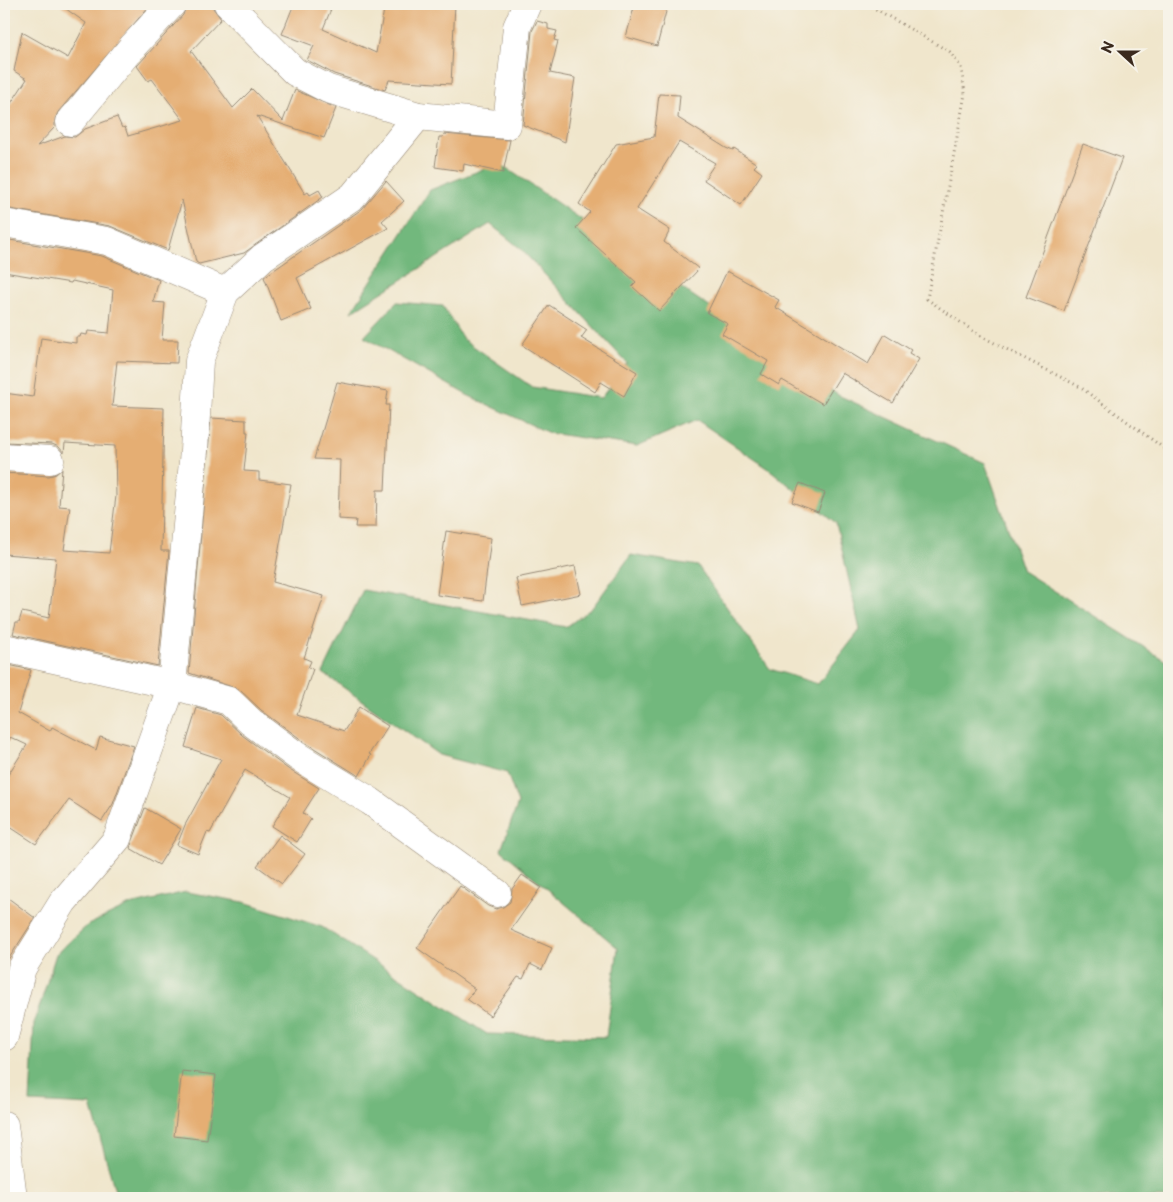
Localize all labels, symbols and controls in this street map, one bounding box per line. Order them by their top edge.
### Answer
north arrow [1096,28,1146,78]
text: N [1096,38,1119,56]

